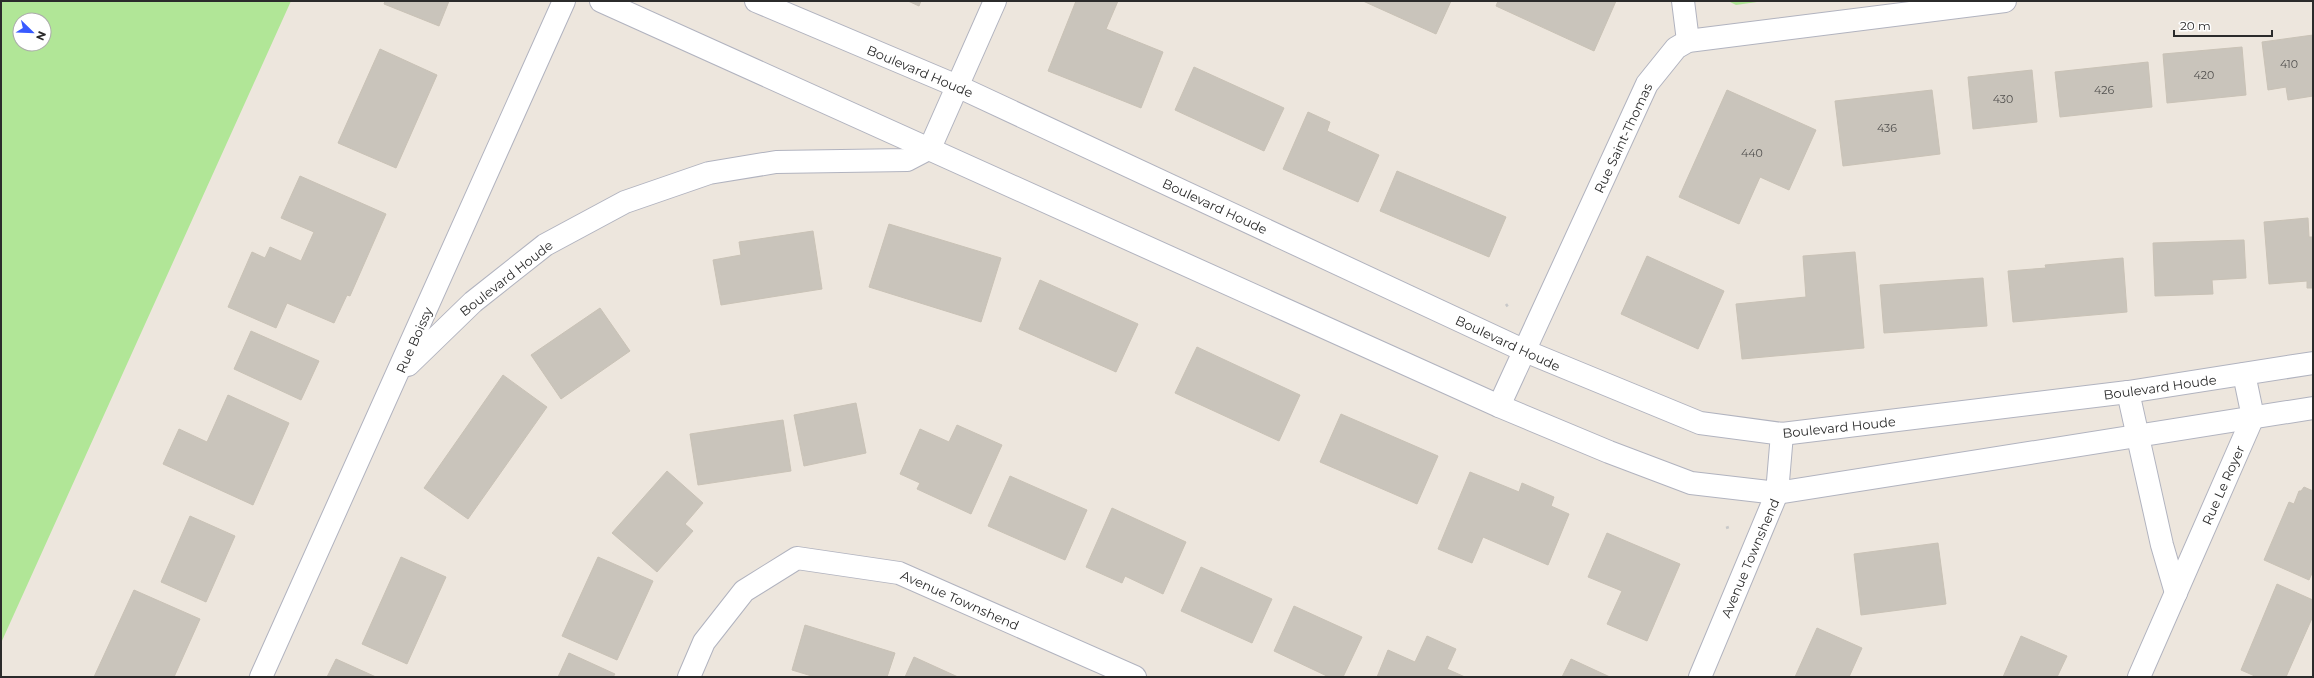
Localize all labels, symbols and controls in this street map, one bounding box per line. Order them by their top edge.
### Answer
north arrow [12,12,52,52]
scale bar [2174,12,2272,38]
text: 20 m [2180,18,2211,33]
text: N [33,29,49,43]
street label: Boulevard Houde [865,41,976,101]
house number: 410 [2280,57,2298,71]
house number: 420 [2194,68,2214,82]
street label: Rue Saint-Thomas [1591,81,1655,195]
house number: 426 [2094,83,2114,97]
house number: 430 [1993,92,2013,106]
house number: 436 [1877,121,1897,135]
house number: 440 [1741,146,1763,160]
street label: Boulevard Houde [1160,175,1270,237]
street label: Boulevard Houde [456,237,556,319]
street label: Rue Boissy [392,304,436,375]
street label: Boulevard Houde [1453,312,1563,374]
street label: Boulevard Houde [2103,371,2218,403]
street label: Boulevard Houde [1782,413,1897,441]
street label: Rue Le Royer [2198,443,2248,527]
street label: Avenue Townshend [1718,496,1782,620]
street label: Avenue Townshend [898,567,1022,633]

